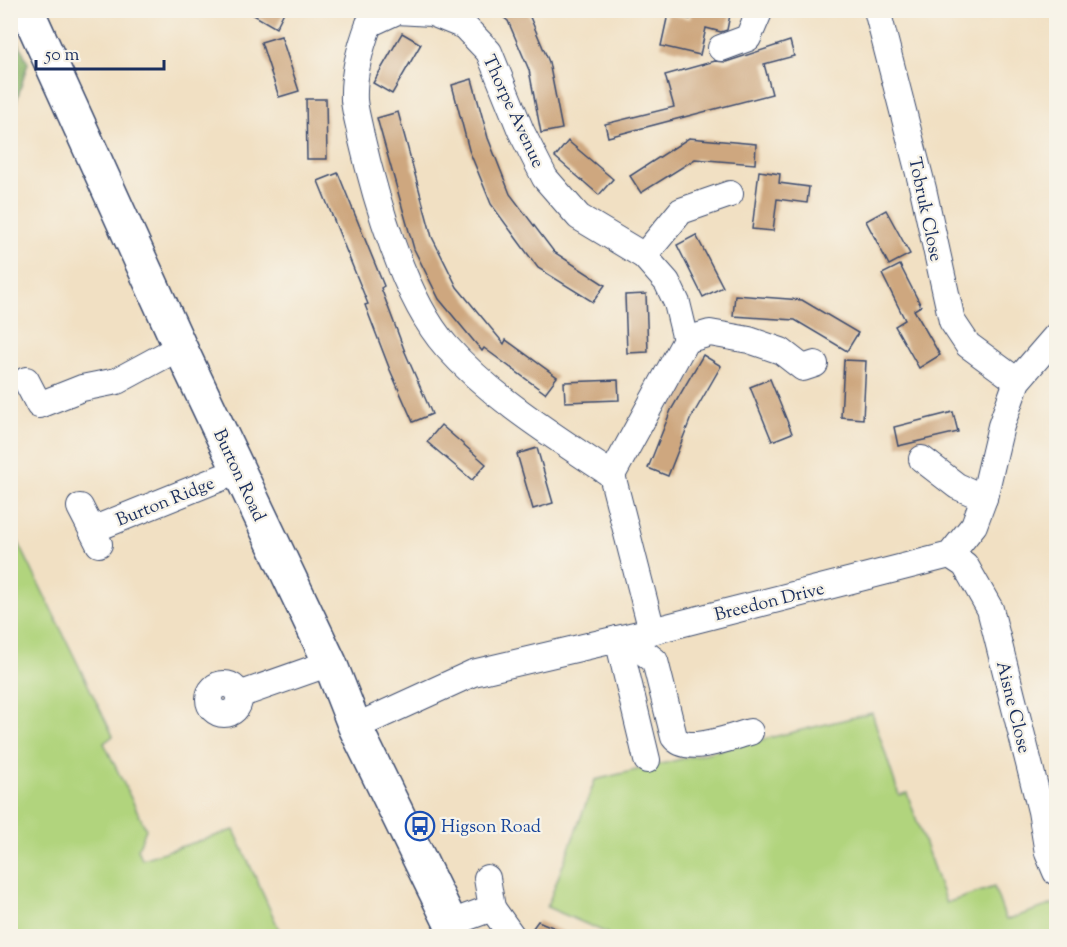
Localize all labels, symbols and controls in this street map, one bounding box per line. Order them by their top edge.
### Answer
scale bar [36,33,164,71]
text: 50 m [44,43,80,69]
street label: Thorpe Avenue [475,51,550,173]
street label: Tobruk Close [900,155,948,264]
street label: Burton Road [205,425,271,526]
street label: Burton Ridge [113,471,219,534]
street label: Breedon Drive [712,577,827,629]
street label: Aisne Close [988,659,1036,756]
bus stop icon: Higson Road [404,810,436,842]
place label: Higson Road [441,815,541,841]

